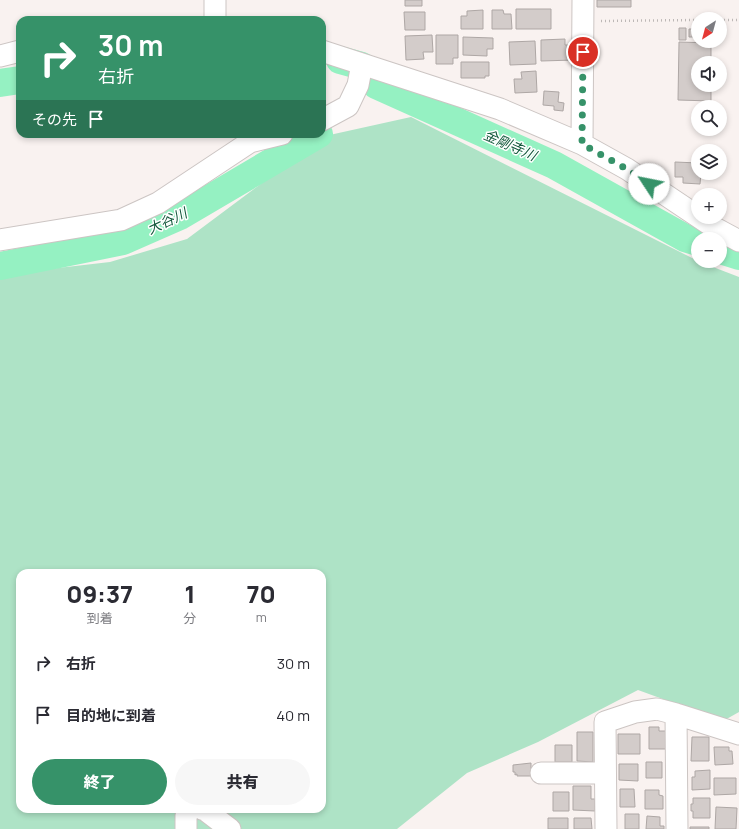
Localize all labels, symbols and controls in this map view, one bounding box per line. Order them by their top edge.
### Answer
north arrow [691,12,727,48]
map controls [691,12,727,268]
text: 30 m [98,26,163,64]
icon: right [32,32,84,84]
pin [566,35,600,69]
icon: arrive [572,41,594,63]
button: sound [691,56,727,92]
text: 右折 [98,64,134,88]
button: search [691,100,727,136]
icon: arrive [85,108,107,130]
text: その先 [32,109,77,130]
water label: 金剛寺川 [481,124,541,165]
button: layers [691,144,727,180]
position arrow [628,163,670,205]
button: + [691,188,727,224]
water label: 大谷川 [144,202,192,238]
button: − [691,232,727,268]
text: 09:37 [66,577,133,610]
text: 1 [184,577,195,610]
text: 70 [247,577,276,610]
text: m [256,608,267,626]
text: 到着 [87,609,113,627]
text: 分 [183,609,196,627]
icon: right [32,652,54,674]
text: 右折 [66,653,96,674]
text: 30 m [277,653,310,674]
icon: arrive [32,704,54,726]
text: 目的地に到着 [66,705,156,726]
text: 40 m [276,705,310,726]
button: 終了 [32,759,167,805]
button: 共有 [175,759,310,805]

